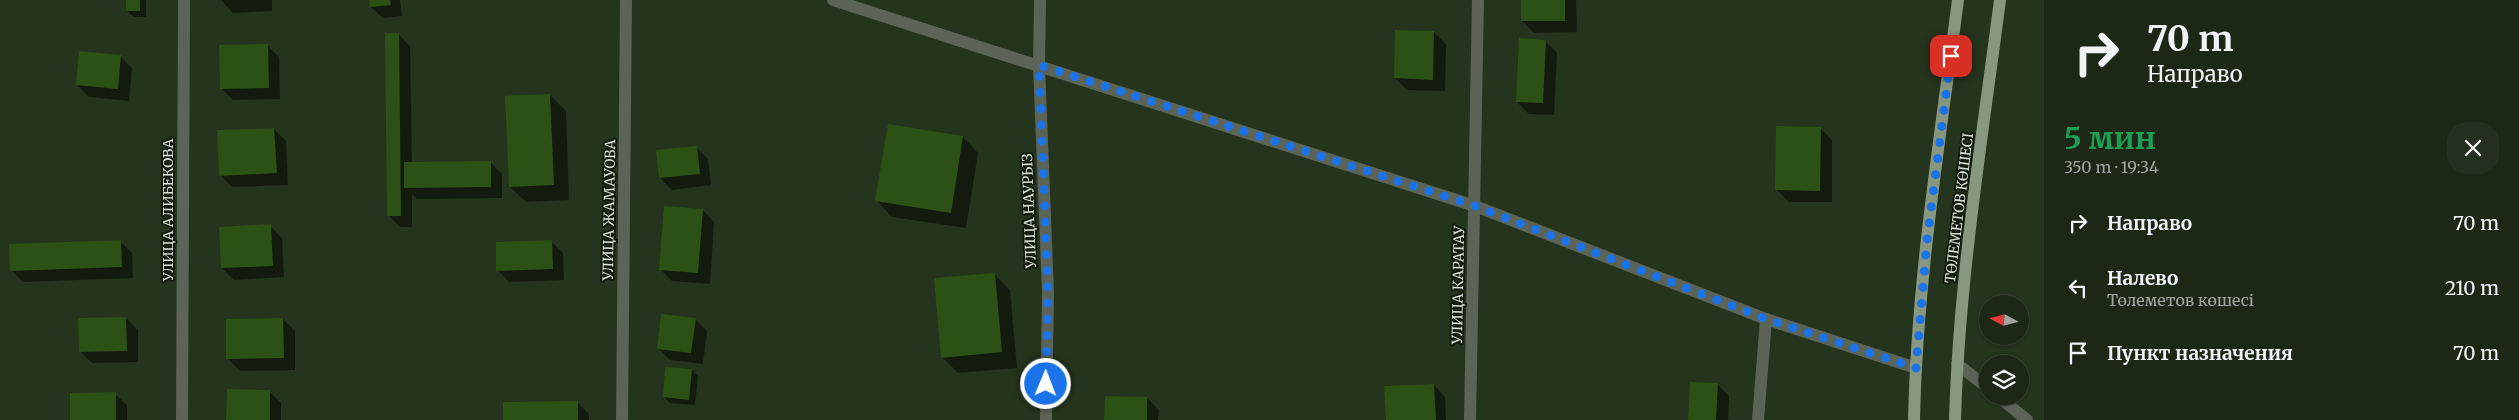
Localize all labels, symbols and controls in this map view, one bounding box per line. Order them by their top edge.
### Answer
text: 70 m [2147,17,2234,61]
icon: right [2064,20,2129,85]
pin [1930,35,1972,77]
icon: arrive [1937,42,1965,70]
text: Направо [2147,60,2243,88]
text: 5 мин [2064,119,2156,157]
button: close [2447,122,2499,174]
street label: ТӨЛЕМЕТОВ КӨШЕСІ [1941,132,1977,284]
street label: УЛИЦА АЛИБЕКОВА [159,139,177,282]
street label: УЛИЦА ЖАМАУОВА [599,139,619,282]
street label: УЛИЦА НАУРЫЗ [1018,153,1040,270]
text: 350 m · 19:34 [2064,157,2159,177]
icon: right [2064,209,2092,237]
text: Направо [2107,211,2192,235]
text: 70 m [2453,211,2499,235]
street label: УЛИЦА КАРАТАУ [1448,224,1468,345]
text: Налево [2107,266,2178,290]
icon: left [2064,274,2092,302]
text: 210 m [2445,276,2499,300]
text: Төлеметов көшесі [2107,290,2254,310]
north arrow [1979,295,2029,345]
map controls [1979,295,2029,405]
icon: arrive [2064,339,2092,367]
text: Пункт назначения [2107,341,2293,365]
text: 70 m [2453,341,2499,365]
button: layers [1979,355,2029,405]
position arrow [1019,357,1071,409]

